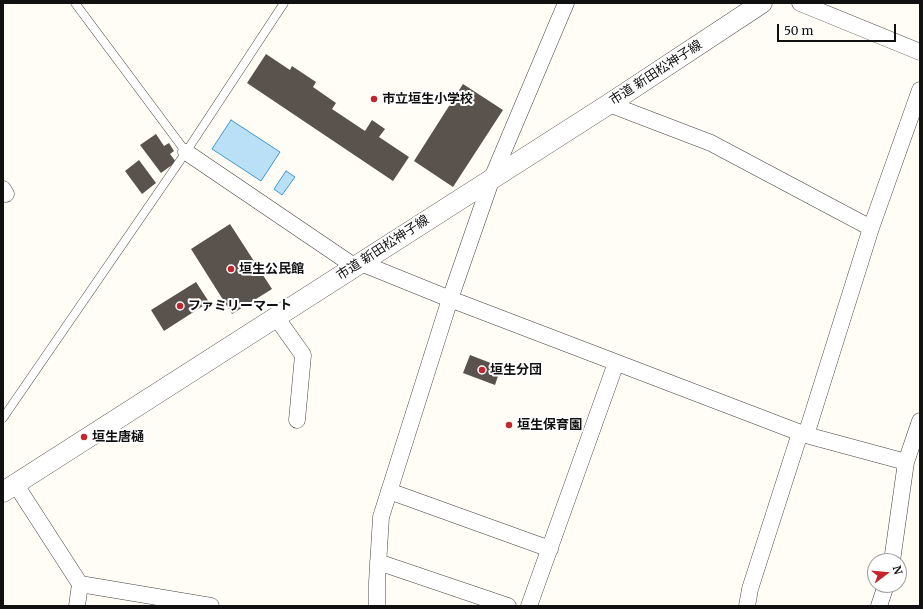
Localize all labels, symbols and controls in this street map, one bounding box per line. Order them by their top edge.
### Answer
scale bar [779,16,898,42]
text: 50 m [784,23,813,38]
street label: 市道 新田松神子線 [607,37,705,109]
place label: 市立垣生小学校 [382,91,473,107]
marker: 市立垣生小学校 [369,94,379,104]
street label: 市道 新田松神子線 [334,212,432,284]
place label: 垣生公民館 [239,261,304,277]
marker: 垣生公民館 [226,264,236,274]
place label: ファミリーマート [188,298,292,314]
marker: ファミリーマート [175,301,185,311]
place label: 垣生分団 [490,362,542,378]
marker: 垣生分団 [477,365,487,375]
place label: 垣生保育園 [517,417,582,433]
marker: 垣生保育園 [504,420,514,430]
place label: 垣生唐樋 [92,429,144,445]
marker: 垣生唐樋 [79,432,89,442]
north arrow [867,553,907,593]
text: N [890,564,906,576]

